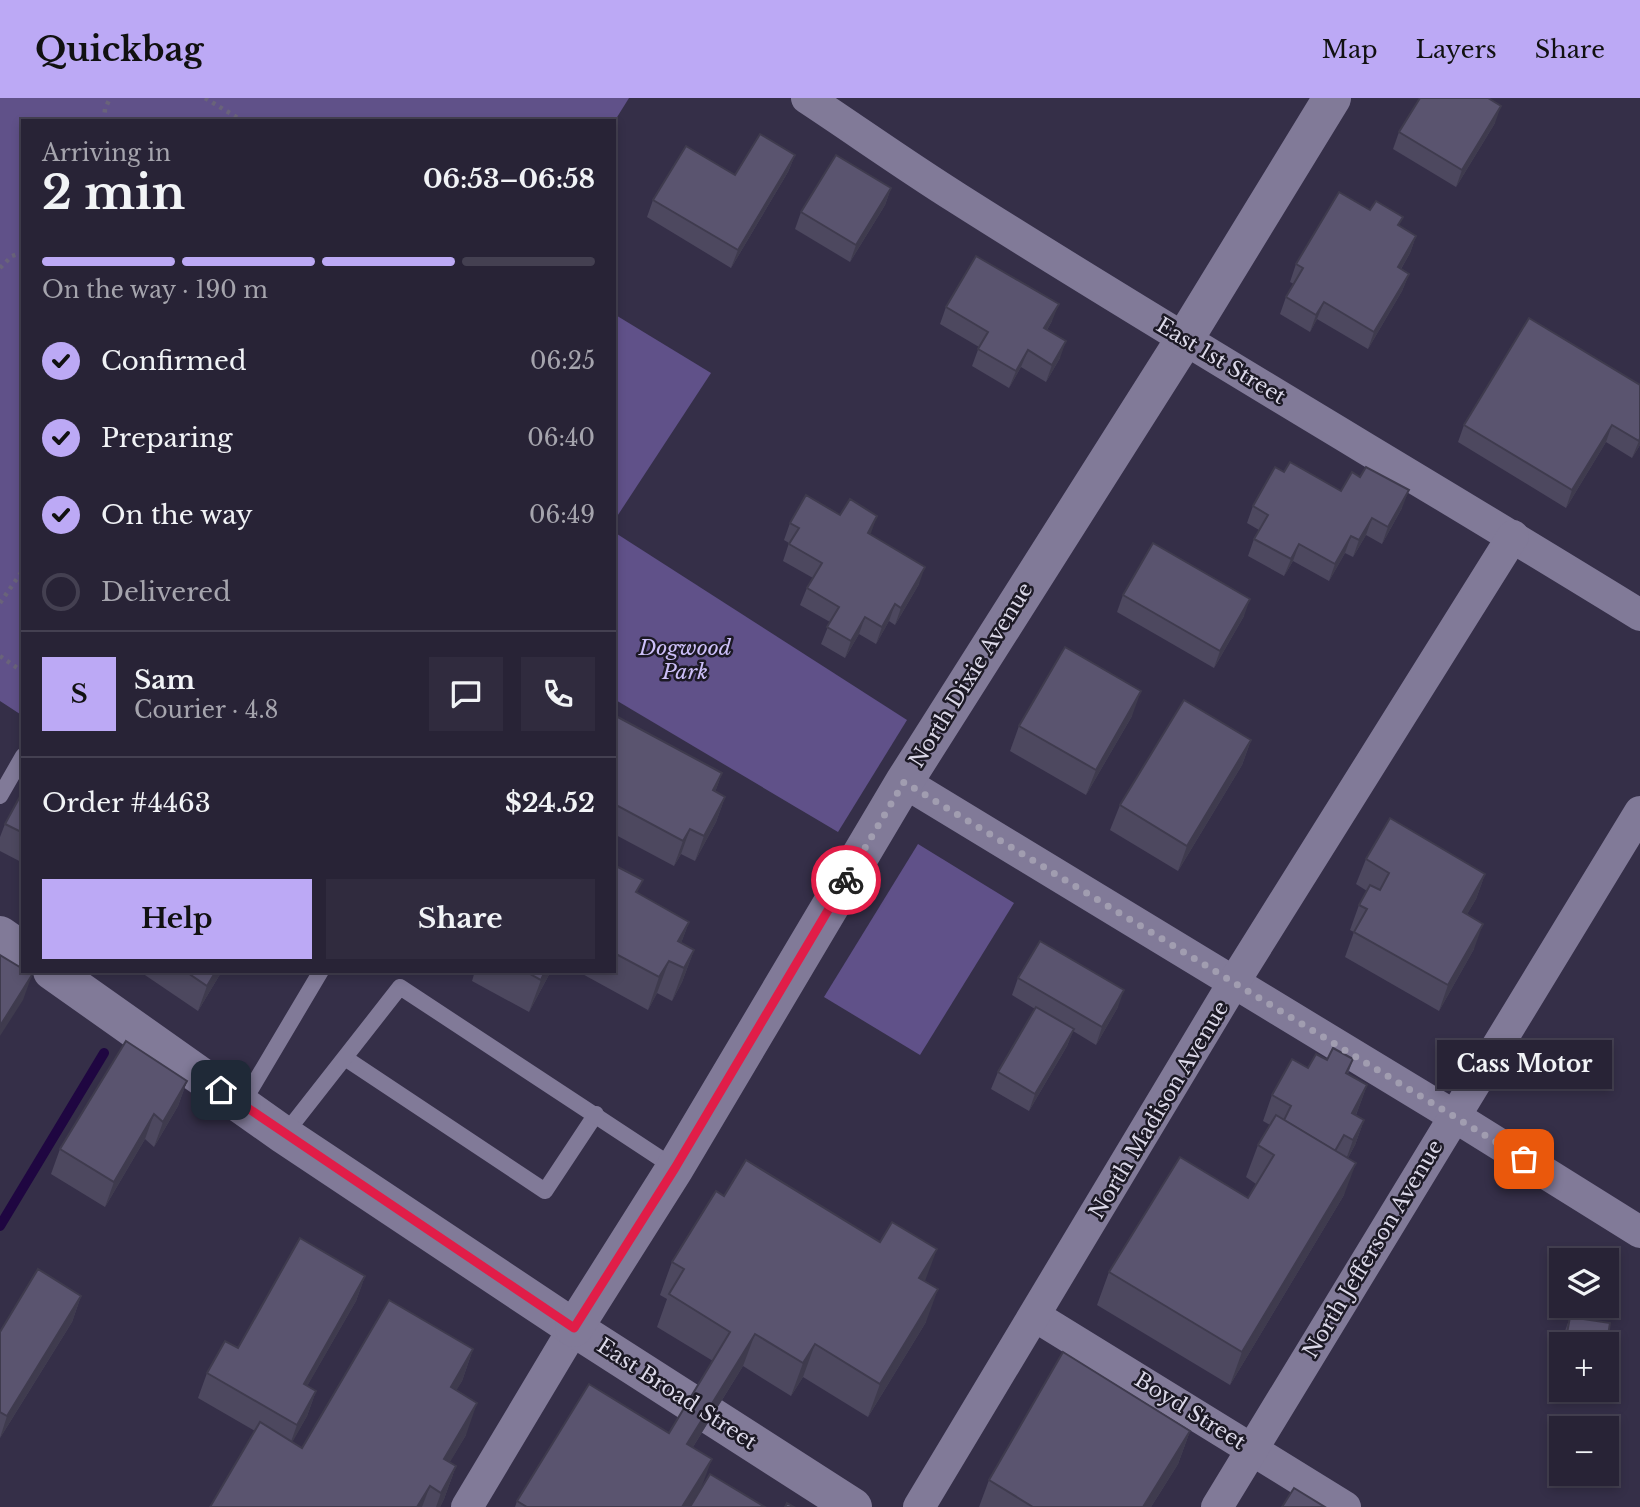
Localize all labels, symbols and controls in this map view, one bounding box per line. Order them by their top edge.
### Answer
text: Quickbag [35,29,203,70]
text: Map [1322,35,1378,64]
text: Layers [1416,35,1497,64]
text: Share [1535,35,1605,64]
text: Arriving in [42,139,171,167]
text: 06:53–06:58 [423,163,595,195]
text: 2 min [42,164,185,221]
text: On the way · 190 m [42,276,268,304]
street label: East 1st Street [1152,312,1290,410]
icon: check [42,342,80,380]
text: Confirmed [101,345,246,377]
text: 06:25 [530,347,595,375]
icon: check [42,419,80,457]
text: Preparing [101,422,233,454]
text: 06:40 [527,424,595,452]
icon: check [42,496,80,534]
text: On the way [101,499,253,531]
text: 06:49 [529,501,595,529]
text: Delivered [101,576,231,608]
street label: North Dixie Avenue [903,578,1039,772]
park label: Dogwood Park [638,635,732,685]
button: chat [429,657,503,731]
button: phone [521,657,595,731]
text: Sam [134,664,195,696]
text: S [70,678,88,710]
text: Courier · 4.8 [134,696,279,724]
text: Order #4463 [42,787,211,819]
text: $24.52 [505,787,595,819]
courier [811,845,881,915]
icon: bike [827,861,865,899]
button: Help [42,879,312,959]
button: Share [326,879,595,959]
street label: North Madison Avenue [1084,996,1234,1224]
callout: Cass Motor [1436,1040,1612,1089]
text: Cass Motor [1456,1050,1593,1078]
pin [191,1060,251,1120]
icon: home [202,1071,240,1109]
pin [1494,1129,1554,1189]
street label: North Jefferson Avenue [1297,1135,1449,1363]
icon: bag [1505,1140,1543,1178]
map controls [1549,1248,1619,1486]
button: layers [1549,1248,1619,1318]
button: + [1549,1332,1619,1402]
street label: East Broad Street [592,1333,762,1455]
street label: Boyd Street [1130,1367,1250,1455]
button: − [1549,1416,1619,1486]

